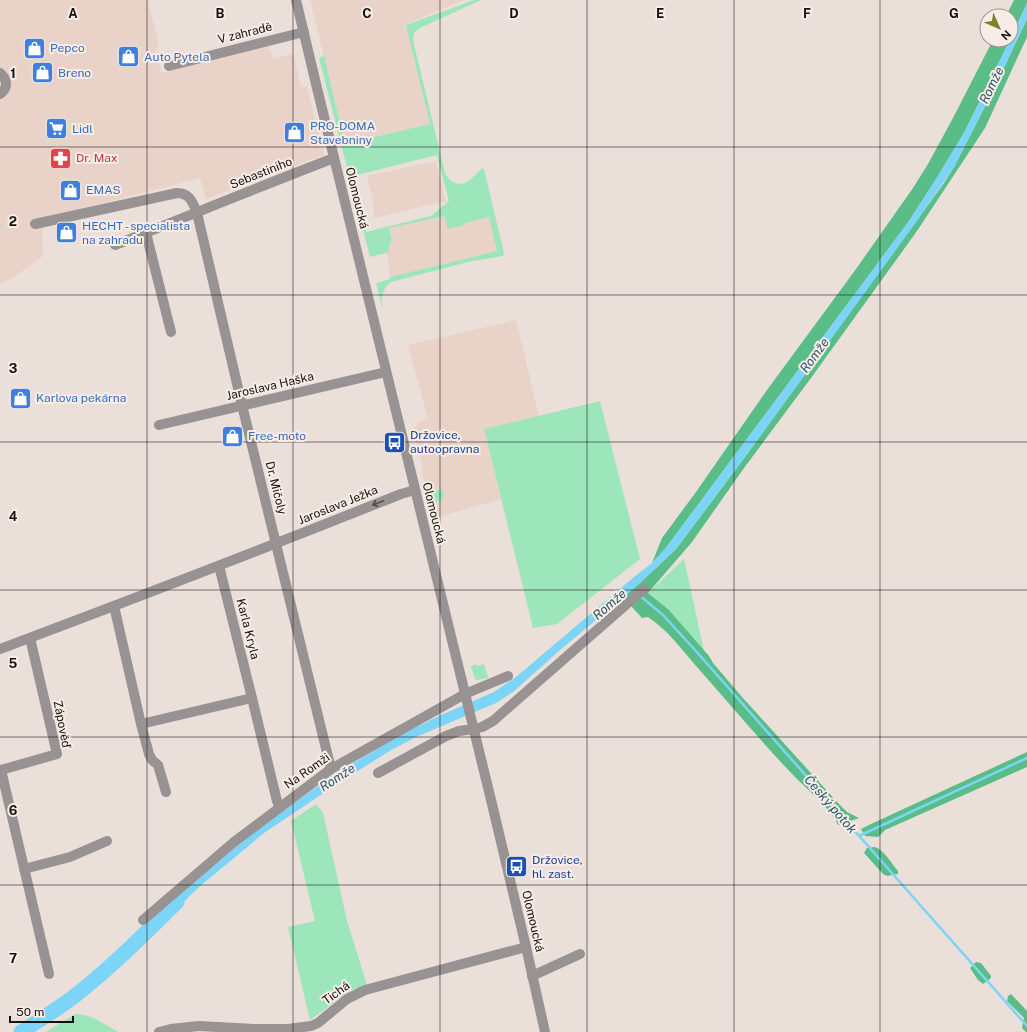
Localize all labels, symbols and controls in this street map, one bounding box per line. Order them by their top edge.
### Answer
text: A [68,6,78,21]
text: B [216,6,225,21]
text: C [362,6,372,21]
text: D [509,6,519,21]
text: E [656,6,664,21]
text: F [803,6,811,21]
text: G [949,6,959,21]
north arrow [979,8,1019,48]
street label: V zahradě [216,19,274,46]
text: N [999,28,1013,42]
shop icon: Pepco [22,35,48,61]
place label: Pepco [50,41,85,55]
shop icon: Auto Pytela [115,44,141,70]
place label: Auto Pytela [144,50,209,64]
shop icon: Breno [29,60,55,86]
water label: Romže [976,64,1007,106]
text: 1 [10,66,16,81]
place label: Breno [58,66,91,80]
supermarket icon: Lidl [43,116,69,142]
place label: PRO-DOMA Stavebniny [310,119,376,147]
shop icon: PRO-DOMA Stavebniny [281,120,307,146]
place label: Lidl [72,122,93,136]
pharmacy icon: Dr. Max [47,145,73,171]
place label: Dr. Max [76,151,118,165]
street label: Sebastiniho [228,154,294,192]
street label: Olomoucká [343,166,371,230]
shop icon: EMAS [57,177,83,203]
place label: EMAS [86,183,121,197]
text: 2 [9,214,17,229]
place label: HECHT - specialista na zahradu [82,219,190,247]
shop icon: HECHT - specialista na zahradu [53,220,79,246]
water label: Romže [797,335,832,376]
text: 3 [9,361,18,376]
street label: Jaroslava Haška [225,369,315,403]
shop icon: Karlova pekárna [7,385,33,411]
place label: Karlova pekárna [36,391,126,405]
shop icon: Free-moto [219,423,245,449]
place label: Držovice, autoopravna [410,428,479,456]
place label: Free-moto [248,429,306,443]
bus stop icon: Držovice, autoopravna [381,429,407,455]
street label: Dr. Mičoly [263,460,290,517]
street label: Olomoucká [420,481,448,545]
street label: Jaroslava Ježka [296,483,380,527]
one-way arrow [373,500,385,508]
text: 4 [9,509,18,524]
water label: Romže [590,586,629,623]
street label: Karla Kryla [234,597,262,661]
text: 5 [9,656,18,671]
street label: Zápověď [51,699,74,750]
street label: Na Romži [282,750,332,792]
water label: Romže [317,760,358,794]
water label: Český potok [801,772,860,836]
text: 6 [9,803,18,818]
place label: Držovice, hl. zast. [532,853,583,881]
bus stop icon: Držovice, hl. zast. [504,854,530,880]
street label: Olomoucká [519,889,547,953]
text: 7 [9,951,17,966]
street label: Tichá [320,978,352,1008]
scale bar [10,998,73,1024]
text: 50 m [16,1005,44,1019]

